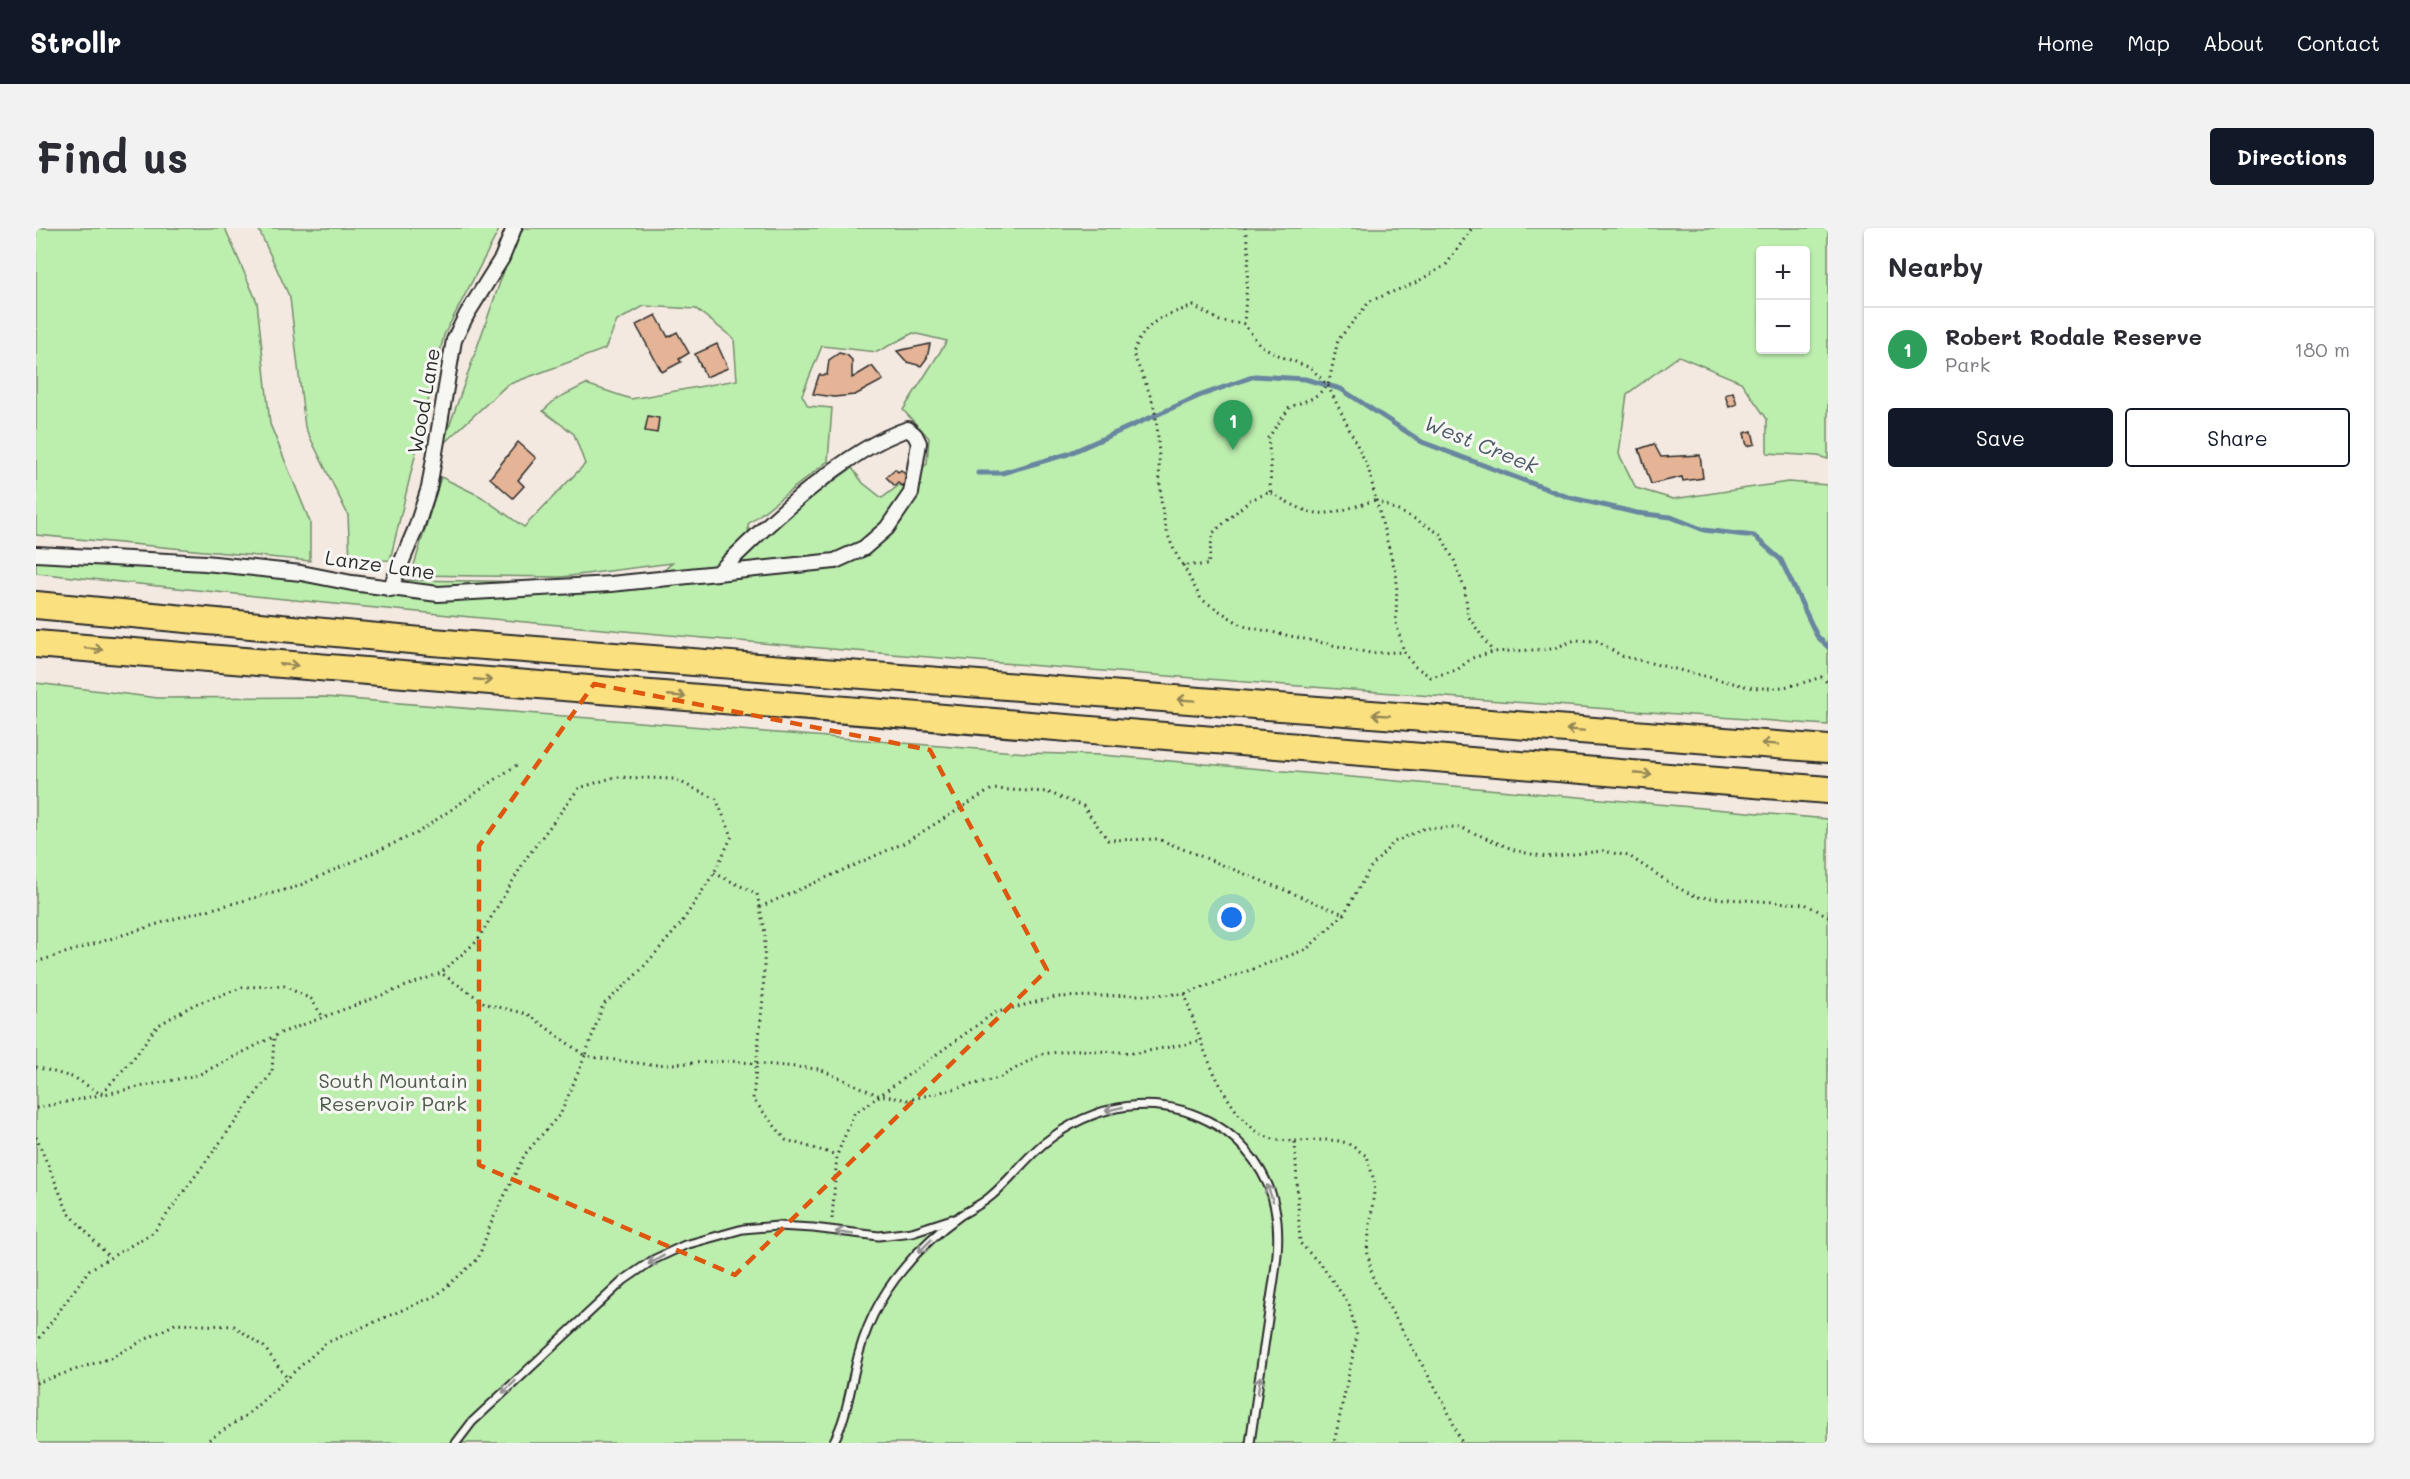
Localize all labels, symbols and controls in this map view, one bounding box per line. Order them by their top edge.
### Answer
text: Strollr [30,24,121,60]
text: Home [2037,29,2094,56]
text: Map [2127,29,2170,56]
text: About [2203,29,2264,56]
text: Contact [2297,29,2380,56]
button: Directions [2210,128,2374,185]
text: Find us [36,129,188,184]
map controls [1756,246,1810,354]
button: + [1756,246,1810,300]
text: Nearby [1888,250,1983,284]
button: − [1756,300,1810,354]
text: Robert Rodale Reserve [1945,322,2202,351]
text: 1 [1903,336,1912,362]
text: 180 m [2294,336,2350,362]
street label: Wood Lane [401,346,445,456]
text: Park [1945,351,1990,377]
pin: 1 [1214,400,1252,450]
button: Save [1888,408,2113,467]
button: Share [2125,408,2350,467]
water label: West Creek [1421,409,1543,479]
street label: Lanze Lane [324,543,437,585]
one-way arrow [84,644,104,655]
one-way arrow [278,660,298,671]
one-way arrow [473,675,493,686]
one-way arrow [667,691,687,702]
one-way arrow [1177,695,1197,706]
one-way arrow [1371,709,1391,720]
one-way arrow [1566,724,1586,735]
one-way arrow [1760,738,1780,749]
one-way arrow [1632,769,1652,780]
your location [1217,903,1246,932]
park label: South Mountain Reservoir Park [319,1067,467,1116]
one-way arrow [1105,1103,1124,1115]
one-way arrow [1264,1184,1275,1203]
one-way arrow [835,1228,855,1239]
one-way arrow [917,1238,932,1253]
one-way arrow [648,1254,665,1266]
one-way arrow [1253,1376,1264,1396]
one-way arrow [502,1380,517,1394]

